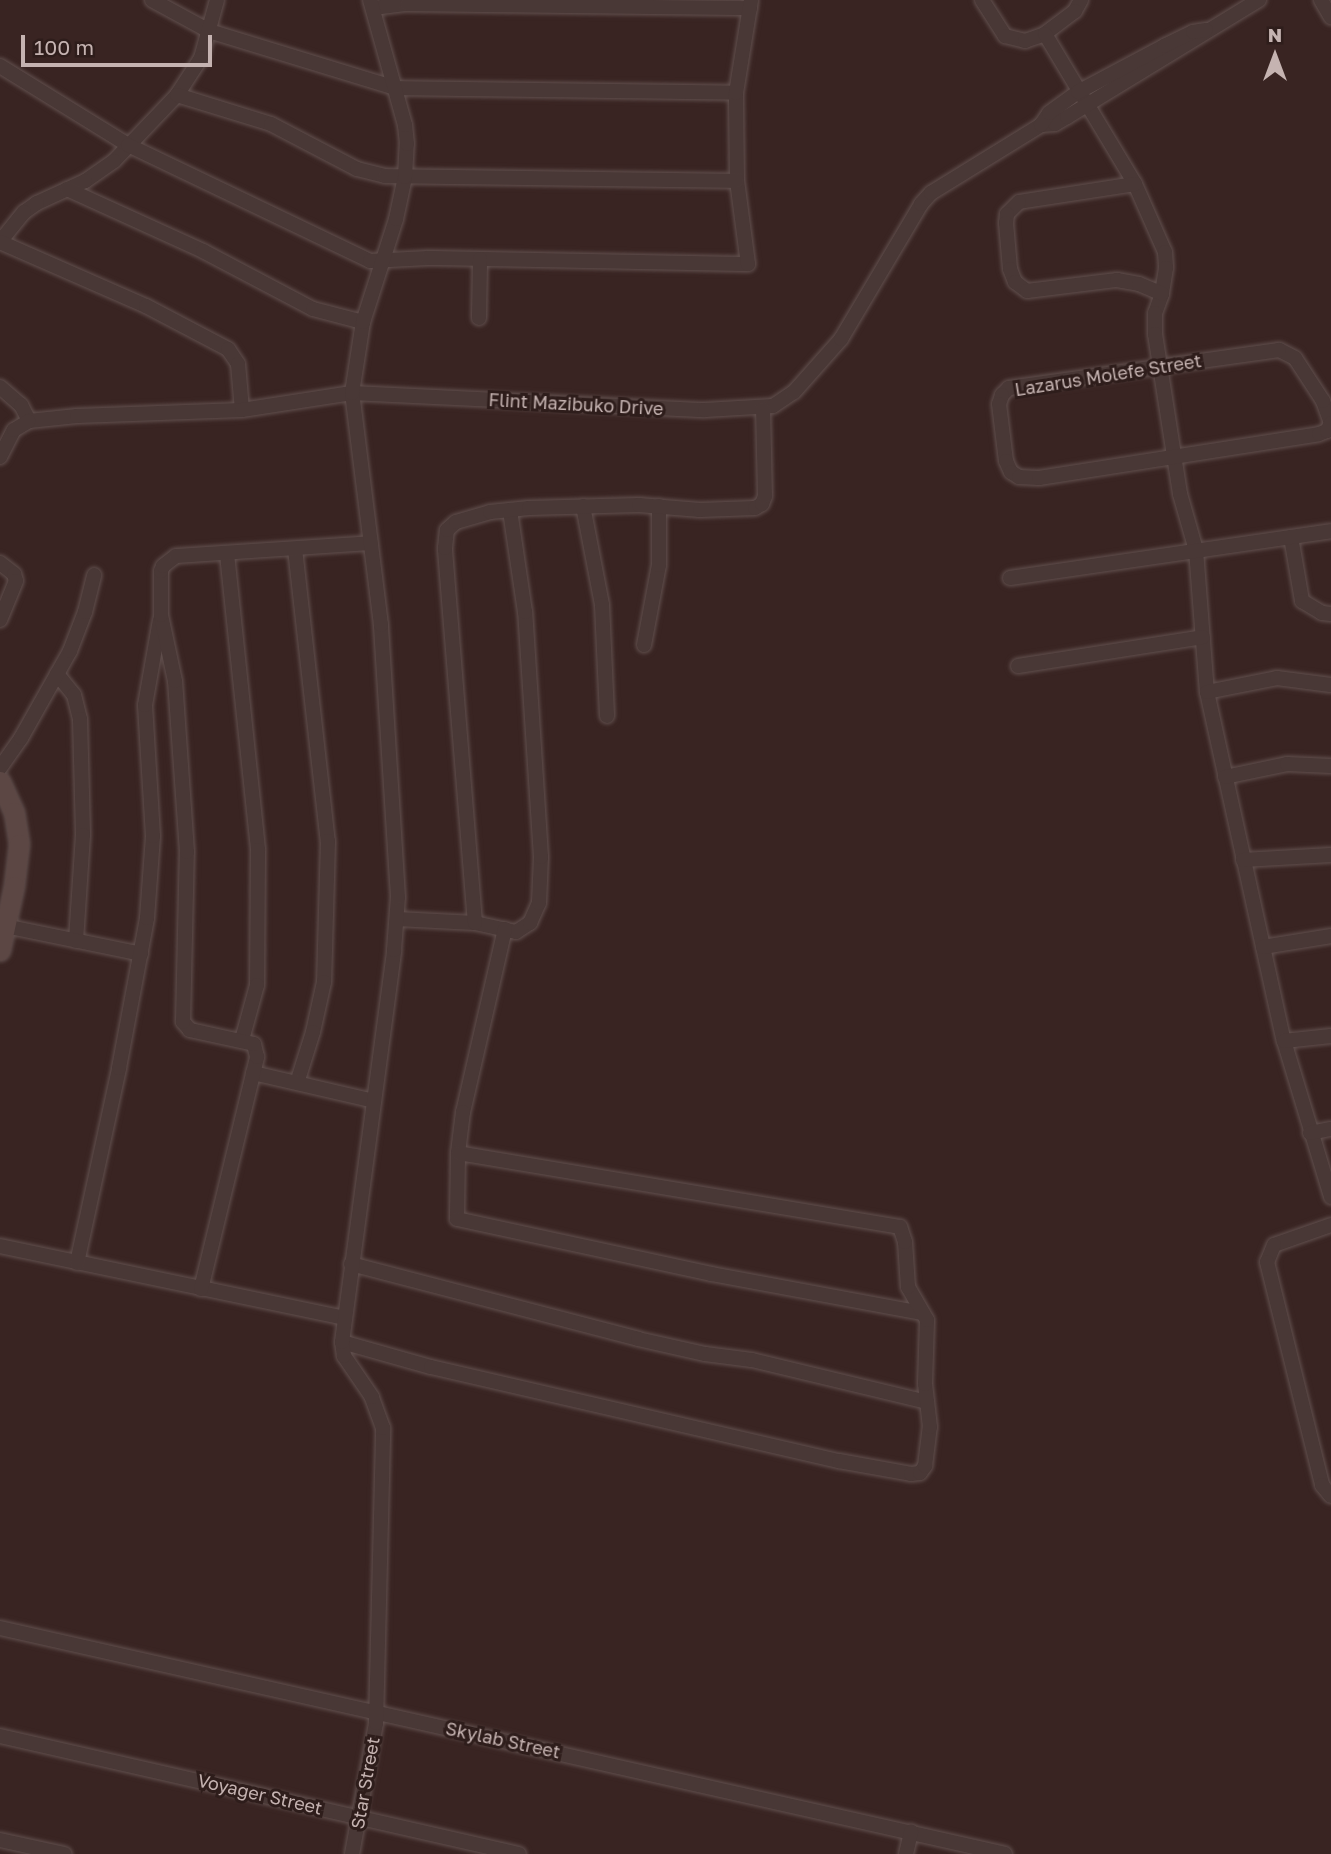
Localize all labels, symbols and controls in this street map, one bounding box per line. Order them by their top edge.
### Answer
scale bar [24,21,215,65]
north arrow [1240,21,1310,91]
text: N [1268,23,1282,46]
text: 100 m [34,34,94,60]
street label: Lazarus Molefe Street [1013,350,1203,400]
street label: Flint Mazibuko Drive [488,389,664,419]
street label: Skylab Street [444,1717,562,1763]
street label: Star Street [346,1735,384,1831]
street label: Voyager Street [195,1769,325,1819]

